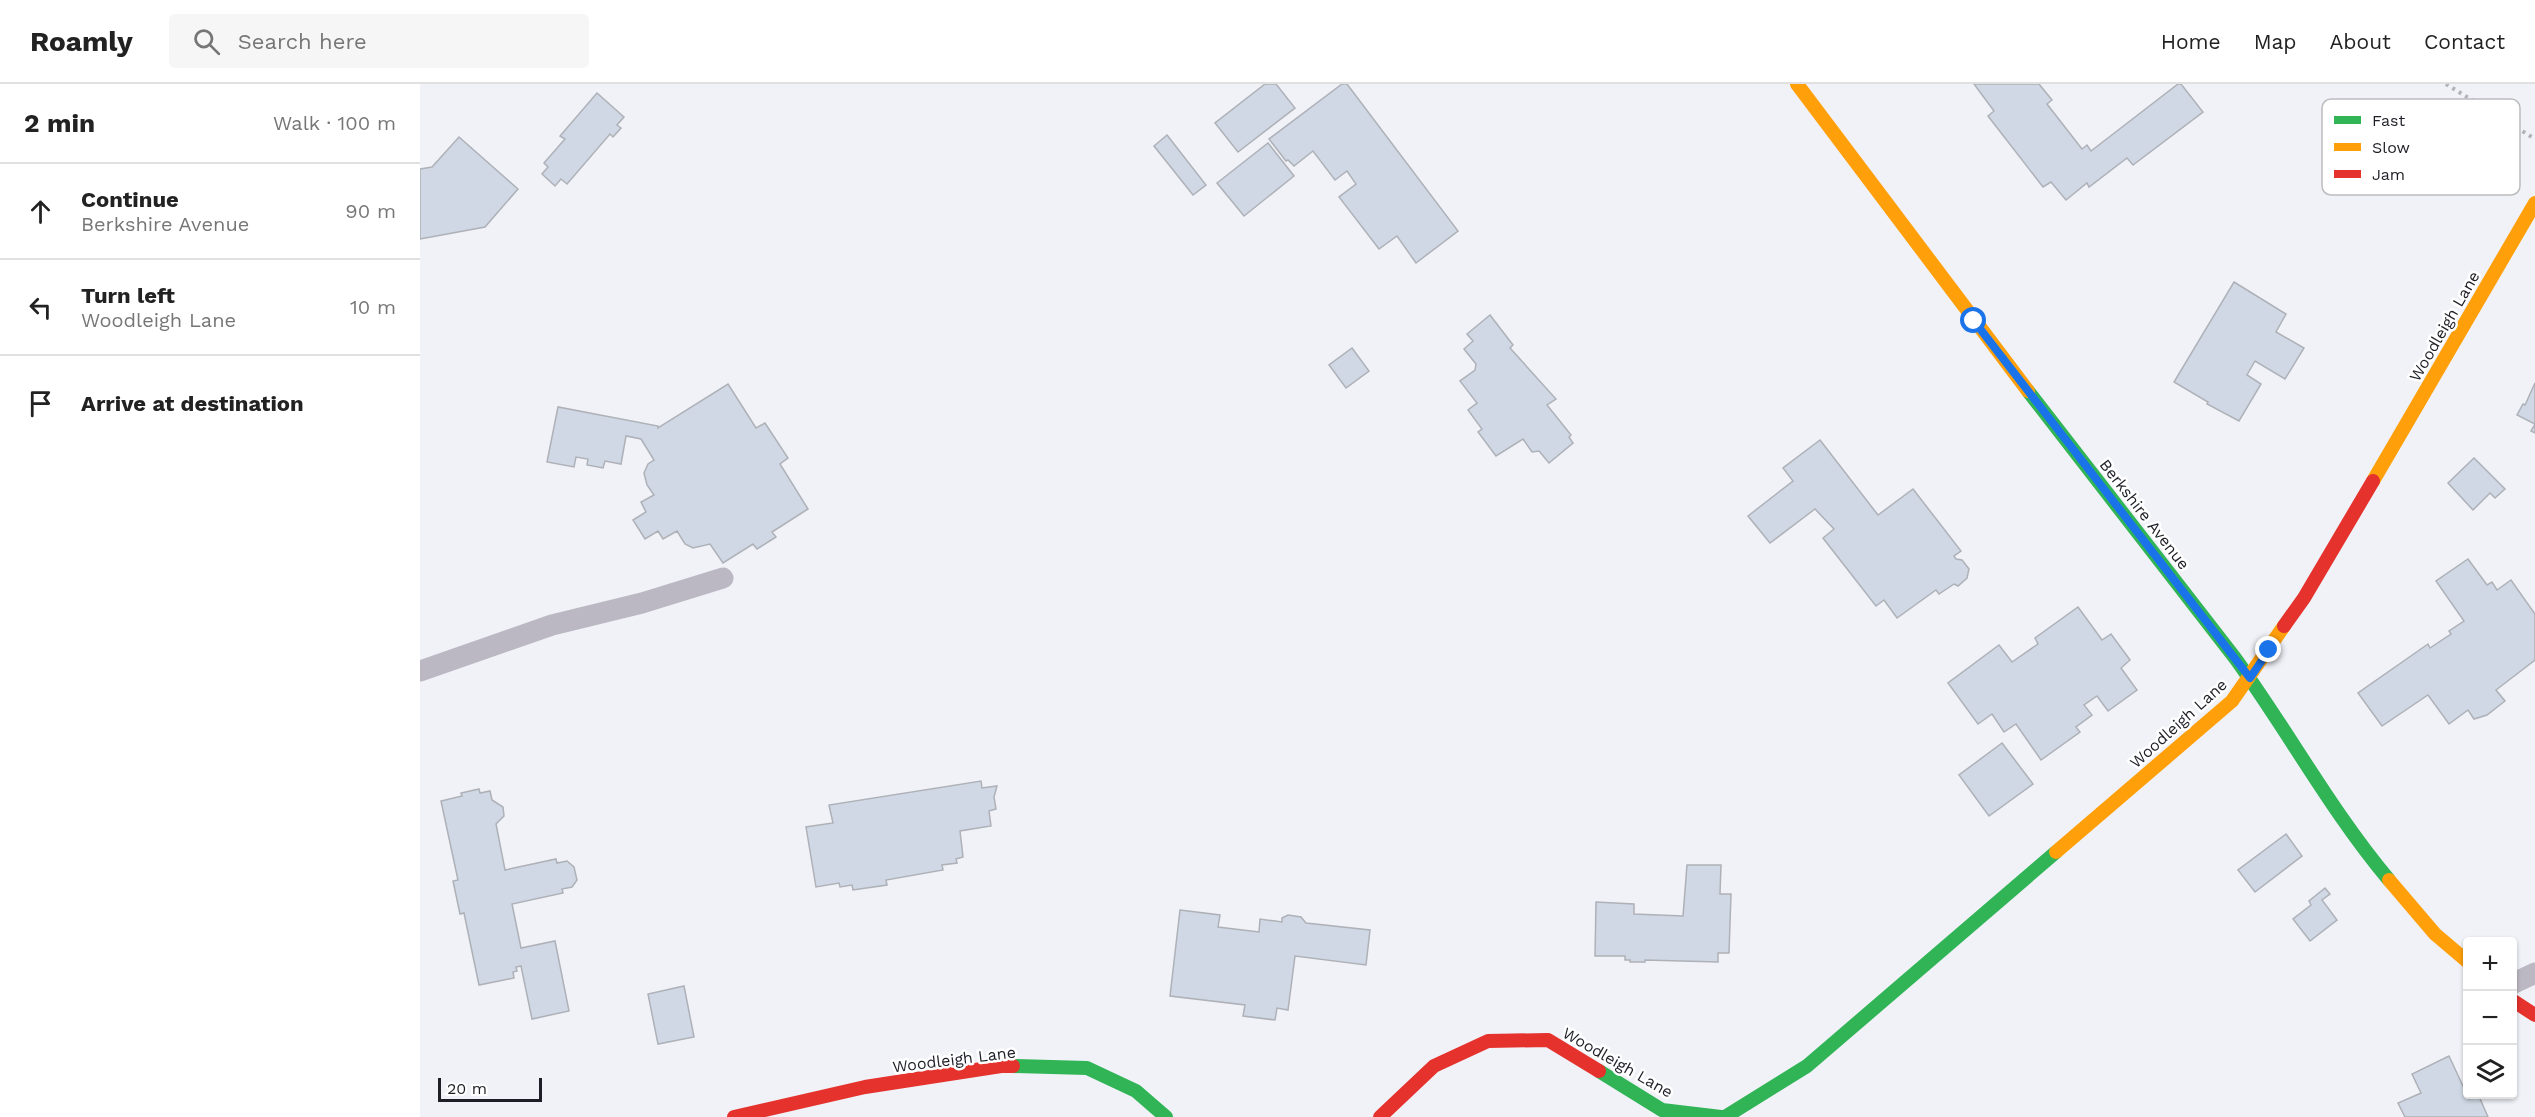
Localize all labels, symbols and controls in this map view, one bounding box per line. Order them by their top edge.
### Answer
search box [169,14,589,68]
text: Roamly [30,25,133,58]
icon: search [190,25,223,58]
text: Search here [238,29,367,54]
text: Home [2161,29,2221,54]
text: Map [2254,29,2297,54]
text: About [2330,29,2391,54]
text: Contact [2424,29,2505,54]
legend [2322,99,2520,195]
text: 2 min [24,108,95,138]
text: Walk · 100 m [273,111,396,135]
text: Fast [2372,111,2405,130]
text: Slow [2372,138,2410,157]
text: Jam [2372,165,2405,184]
text: Continue [81,187,179,212]
icon: ahead [24,195,57,228]
text: 90 m [345,199,396,223]
text: Berkshire Avenue [81,212,249,236]
street label: Woodleigh Lane [2405,268,2484,385]
text: Turn left [81,283,175,308]
icon: left [24,291,57,324]
text: 10 m [350,295,396,319]
route start [1960,307,1986,333]
text: Woodleigh Lane [81,308,236,332]
icon: arrive [24,387,57,420]
text: Arrive at destination [81,391,304,416]
street label: Berkshire Avenue [2096,455,2194,573]
route end [2255,636,2281,662]
street label: Woodleigh Lane [2126,675,2231,772]
map controls [2463,937,2517,1099]
button: + [2463,937,2517,991]
button: − [2463,991,2517,1045]
street label: Woodleigh Lane [1559,1023,1676,1102]
street label: Woodleigh Lane [891,1043,1017,1076]
button: layers [2463,1045,2517,1099]
scale bar [438,1075,542,1102]
text: 20 m [447,1079,487,1098]

